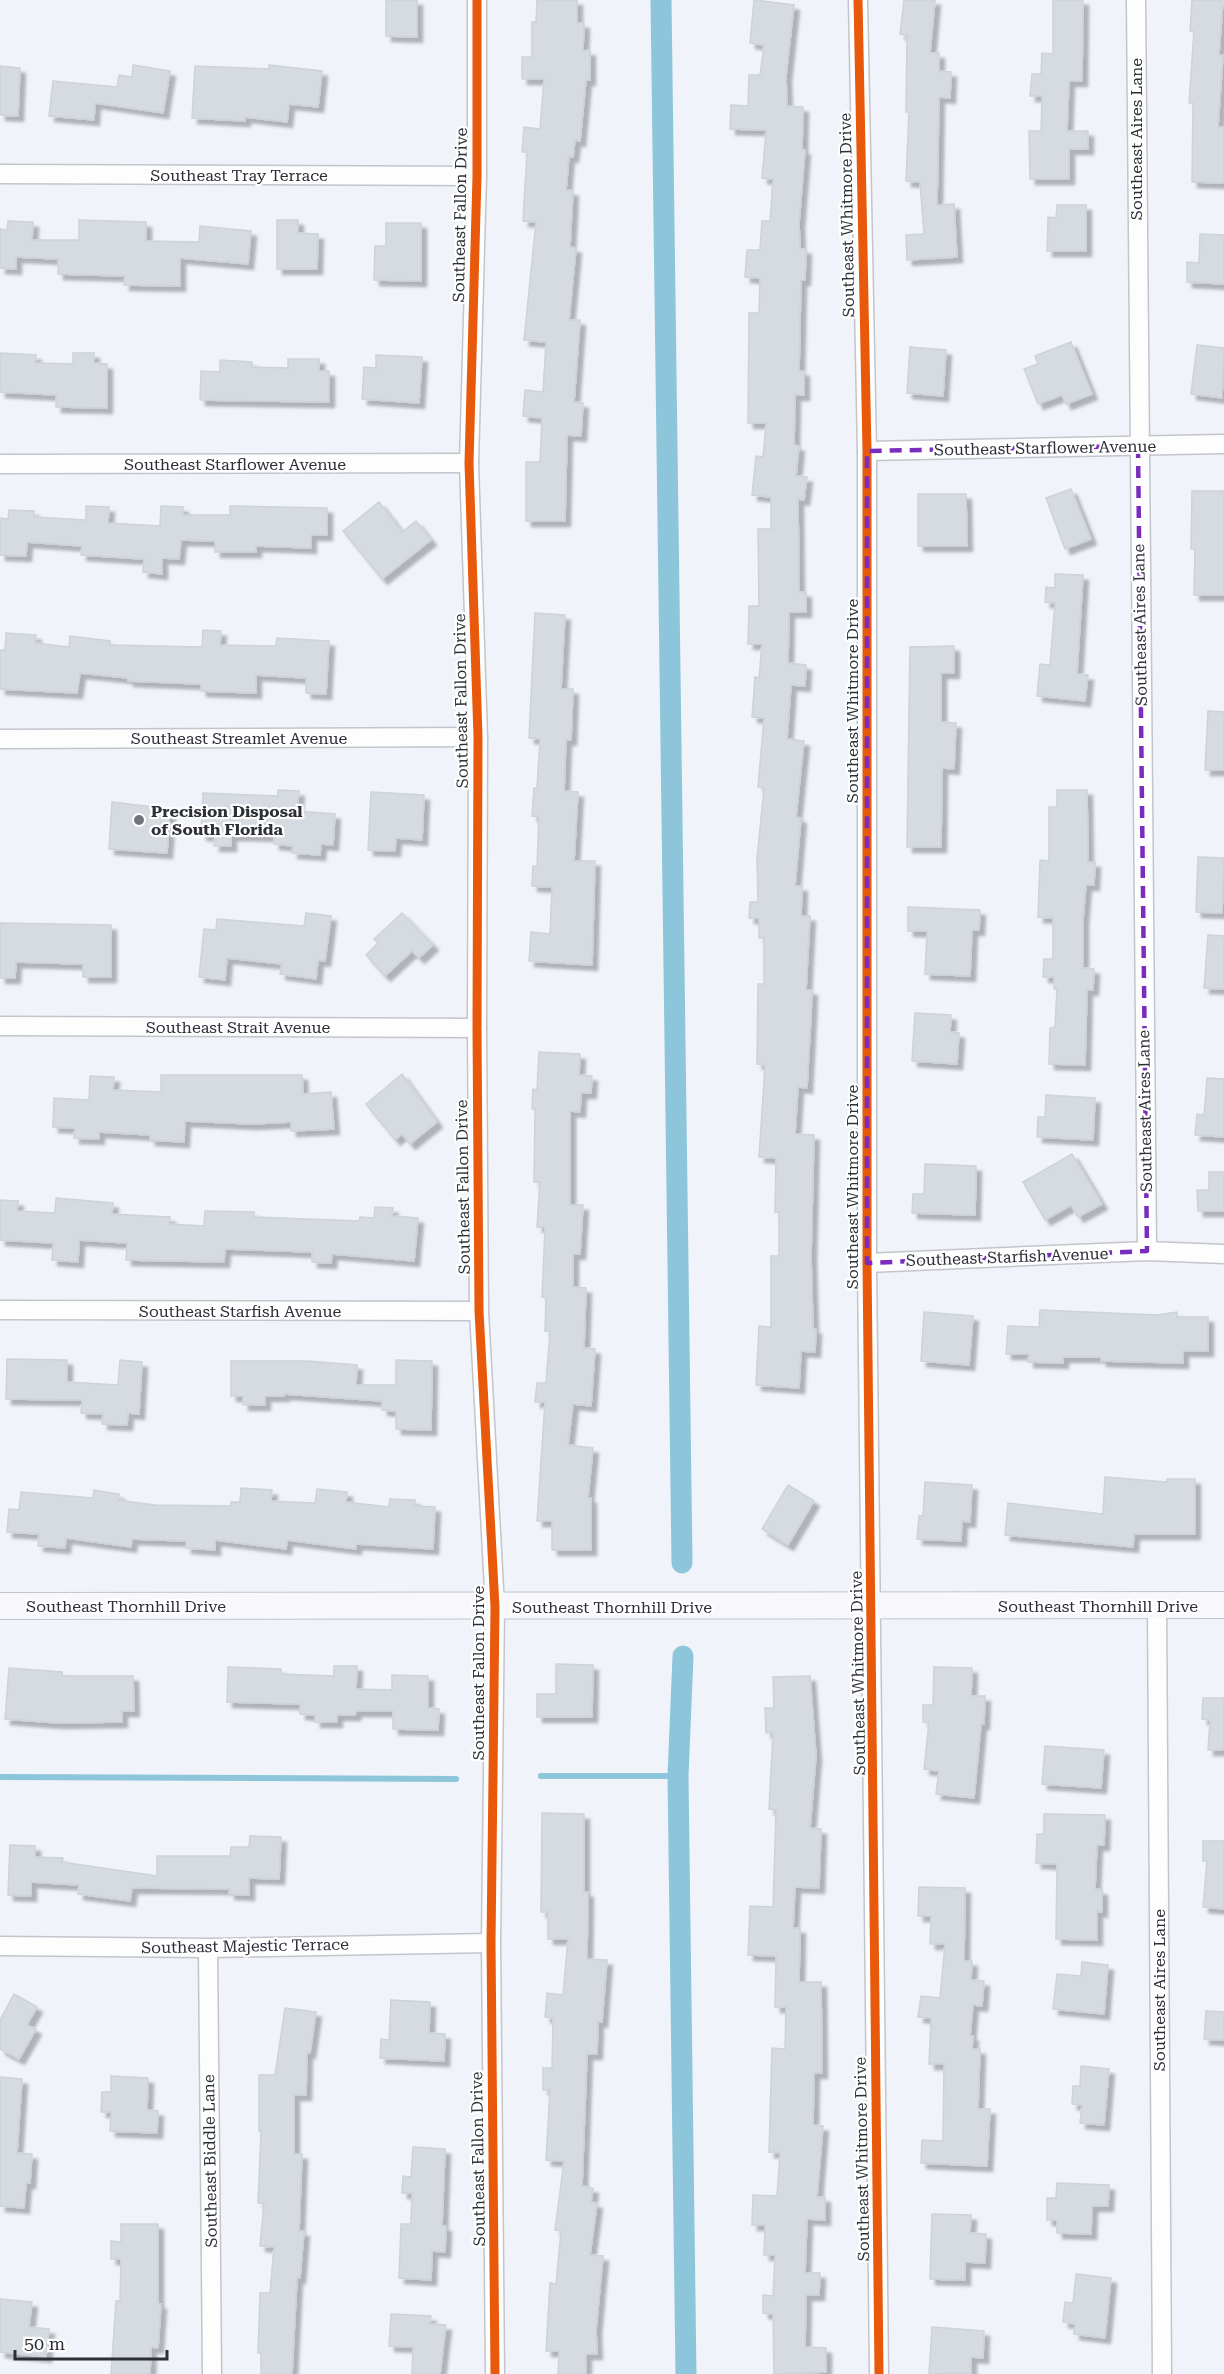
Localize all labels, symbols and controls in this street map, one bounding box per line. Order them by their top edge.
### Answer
street label: Southeast Aires Lane [1127,58,1146,220]
street label: Southeast Whitmore Drive [836,112,858,317]
street label: Southeast Fallon Drive [449,127,471,302]
street label: Southeast Tray Terrace [150,166,328,185]
street label: Southeast Starflower Avenue [934,437,1156,459]
street label: Southeast Starflower Avenue [124,455,346,474]
street label: Southeast Aires Lane [1129,543,1151,706]
street label: Southeast Whitmore Drive [843,598,862,803]
street label: Southeast Fallon Drive [450,613,472,788]
street label: Southeast Streamlet Avenue [131,729,347,748]
place label: Precision Disposal of South Florida [151,802,303,839]
marker: Precision Disposal of South Florida [132,813,146,827]
street label: Southeast Strait Avenue [146,1018,331,1037]
street label: Southeast Aires Lane [1134,1029,1156,1192]
street label: Southeast Whitmore Drive [843,1084,862,1289]
street label: Southeast Fallon Drive [452,1099,474,1274]
street label: Southeast Starfish Avenue [905,1244,1109,1270]
street label: Southeast Starfish Avenue [139,1302,341,1321]
street label: Southeast Whitmore Drive [847,1570,869,1775]
street label: Southeast Fallon Drive [469,1585,488,1760]
street label: Southeast Thornhill Drive [26,1597,226,1616]
street label: Southeast Thornhill Drive [998,1597,1198,1616]
street label: Southeast Thornhill Drive [512,1598,712,1617]
street label: Southeast Aires Lane [1150,1909,1169,2071]
street label: Southeast Majestic Terrace [141,1935,349,1957]
street label: Southeast Whitmore Drive [851,2056,873,2261]
street label: Southeast Fallon Drive [467,2071,489,2246]
street label: Southeast Biddle Lane [199,2074,221,2248]
scale bar [15,2323,166,2361]
text: 50 m [24,2333,65,2354]

